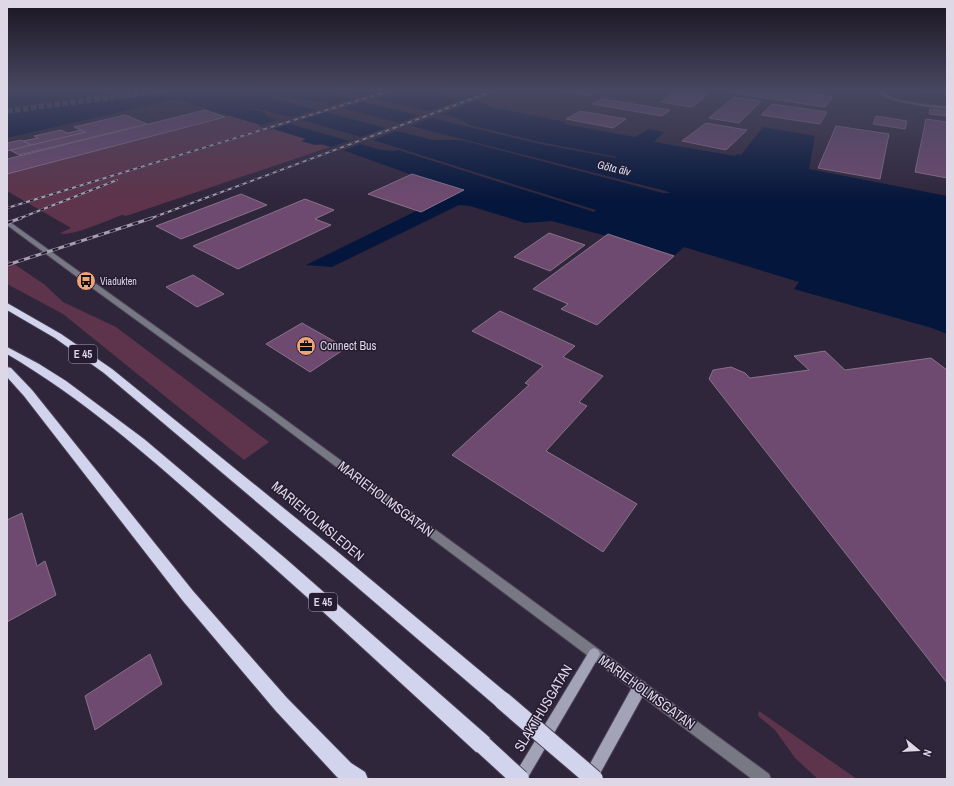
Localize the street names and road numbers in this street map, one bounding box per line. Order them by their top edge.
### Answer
road number: E 45 [69,345,97,363]
street label: MARIEHOLMSGATAN [335,457,437,541]
street label: MARIEHOLMSLEDEN [268,477,368,565]
road number: E 45 [309,593,337,611]
street label: MARIEHOLMSGATAN [595,651,699,733]
street label: SLAKTHUSGATAN [510,661,576,755]

